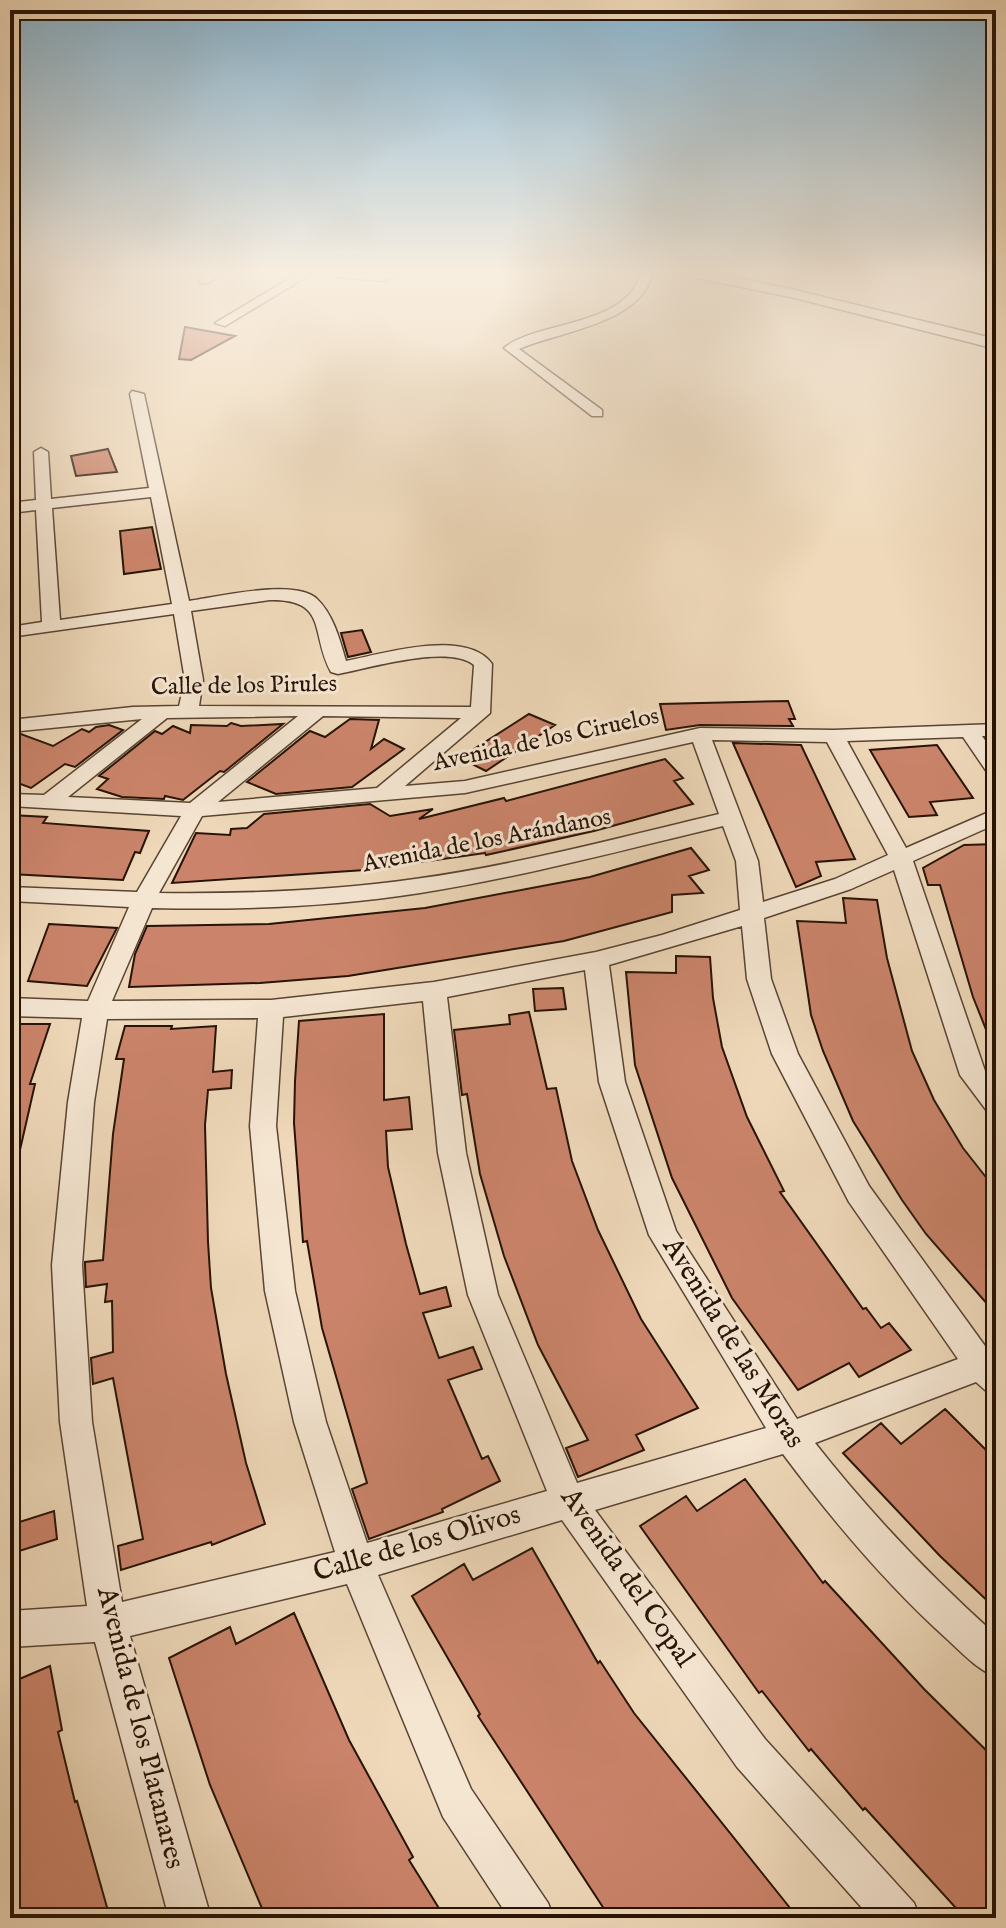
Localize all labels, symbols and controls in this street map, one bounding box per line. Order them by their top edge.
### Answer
street label: Calle de los Pirules [151,669,337,703]
street label: Avenida de los Ciruelos [429,701,662,779]
street label: Avenida de los Arándanos [359,802,614,880]
street label: Avenida de las Moras [654,1230,812,1455]
street label: Avenida del Copal [552,1481,702,1675]
street label: Calle de los Olivos [309,1498,525,1590]
street label: Avenida de los Platanares [88,1583,192,1872]

